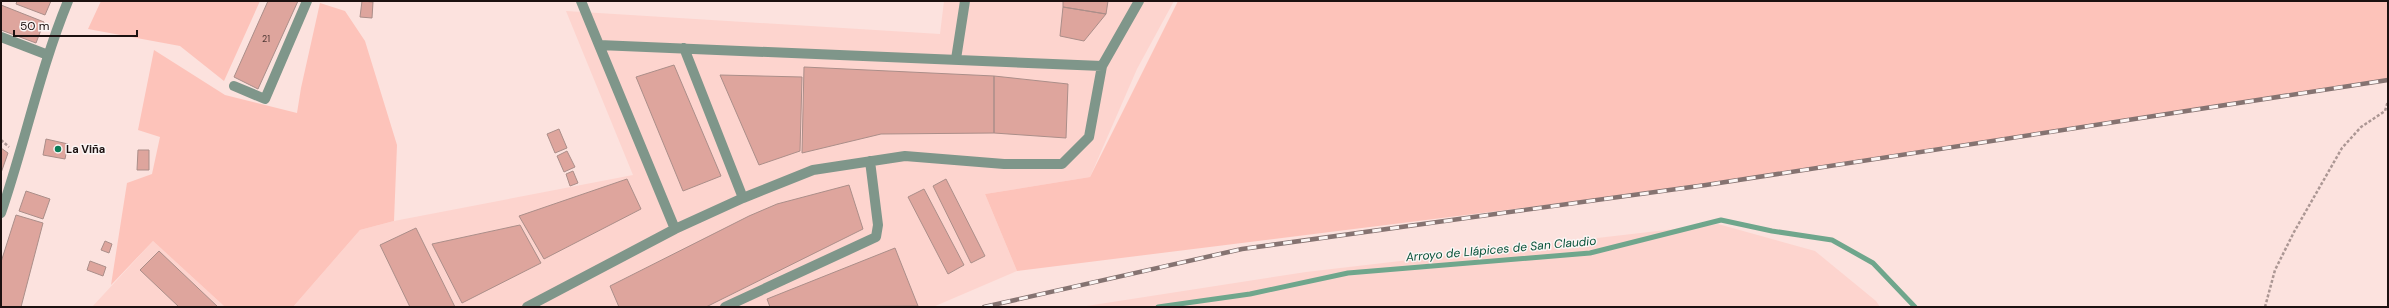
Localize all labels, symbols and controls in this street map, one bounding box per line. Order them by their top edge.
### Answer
scale bar [14,12,137,38]
text: 50 m [20,18,49,34]
house number: 21 [262,33,270,45]
place label: La Viña [66,142,105,156]
marker: La Viña [53,144,63,154]
water label: Arroyo de Llápices de San Claudio [1404,233,1597,265]

